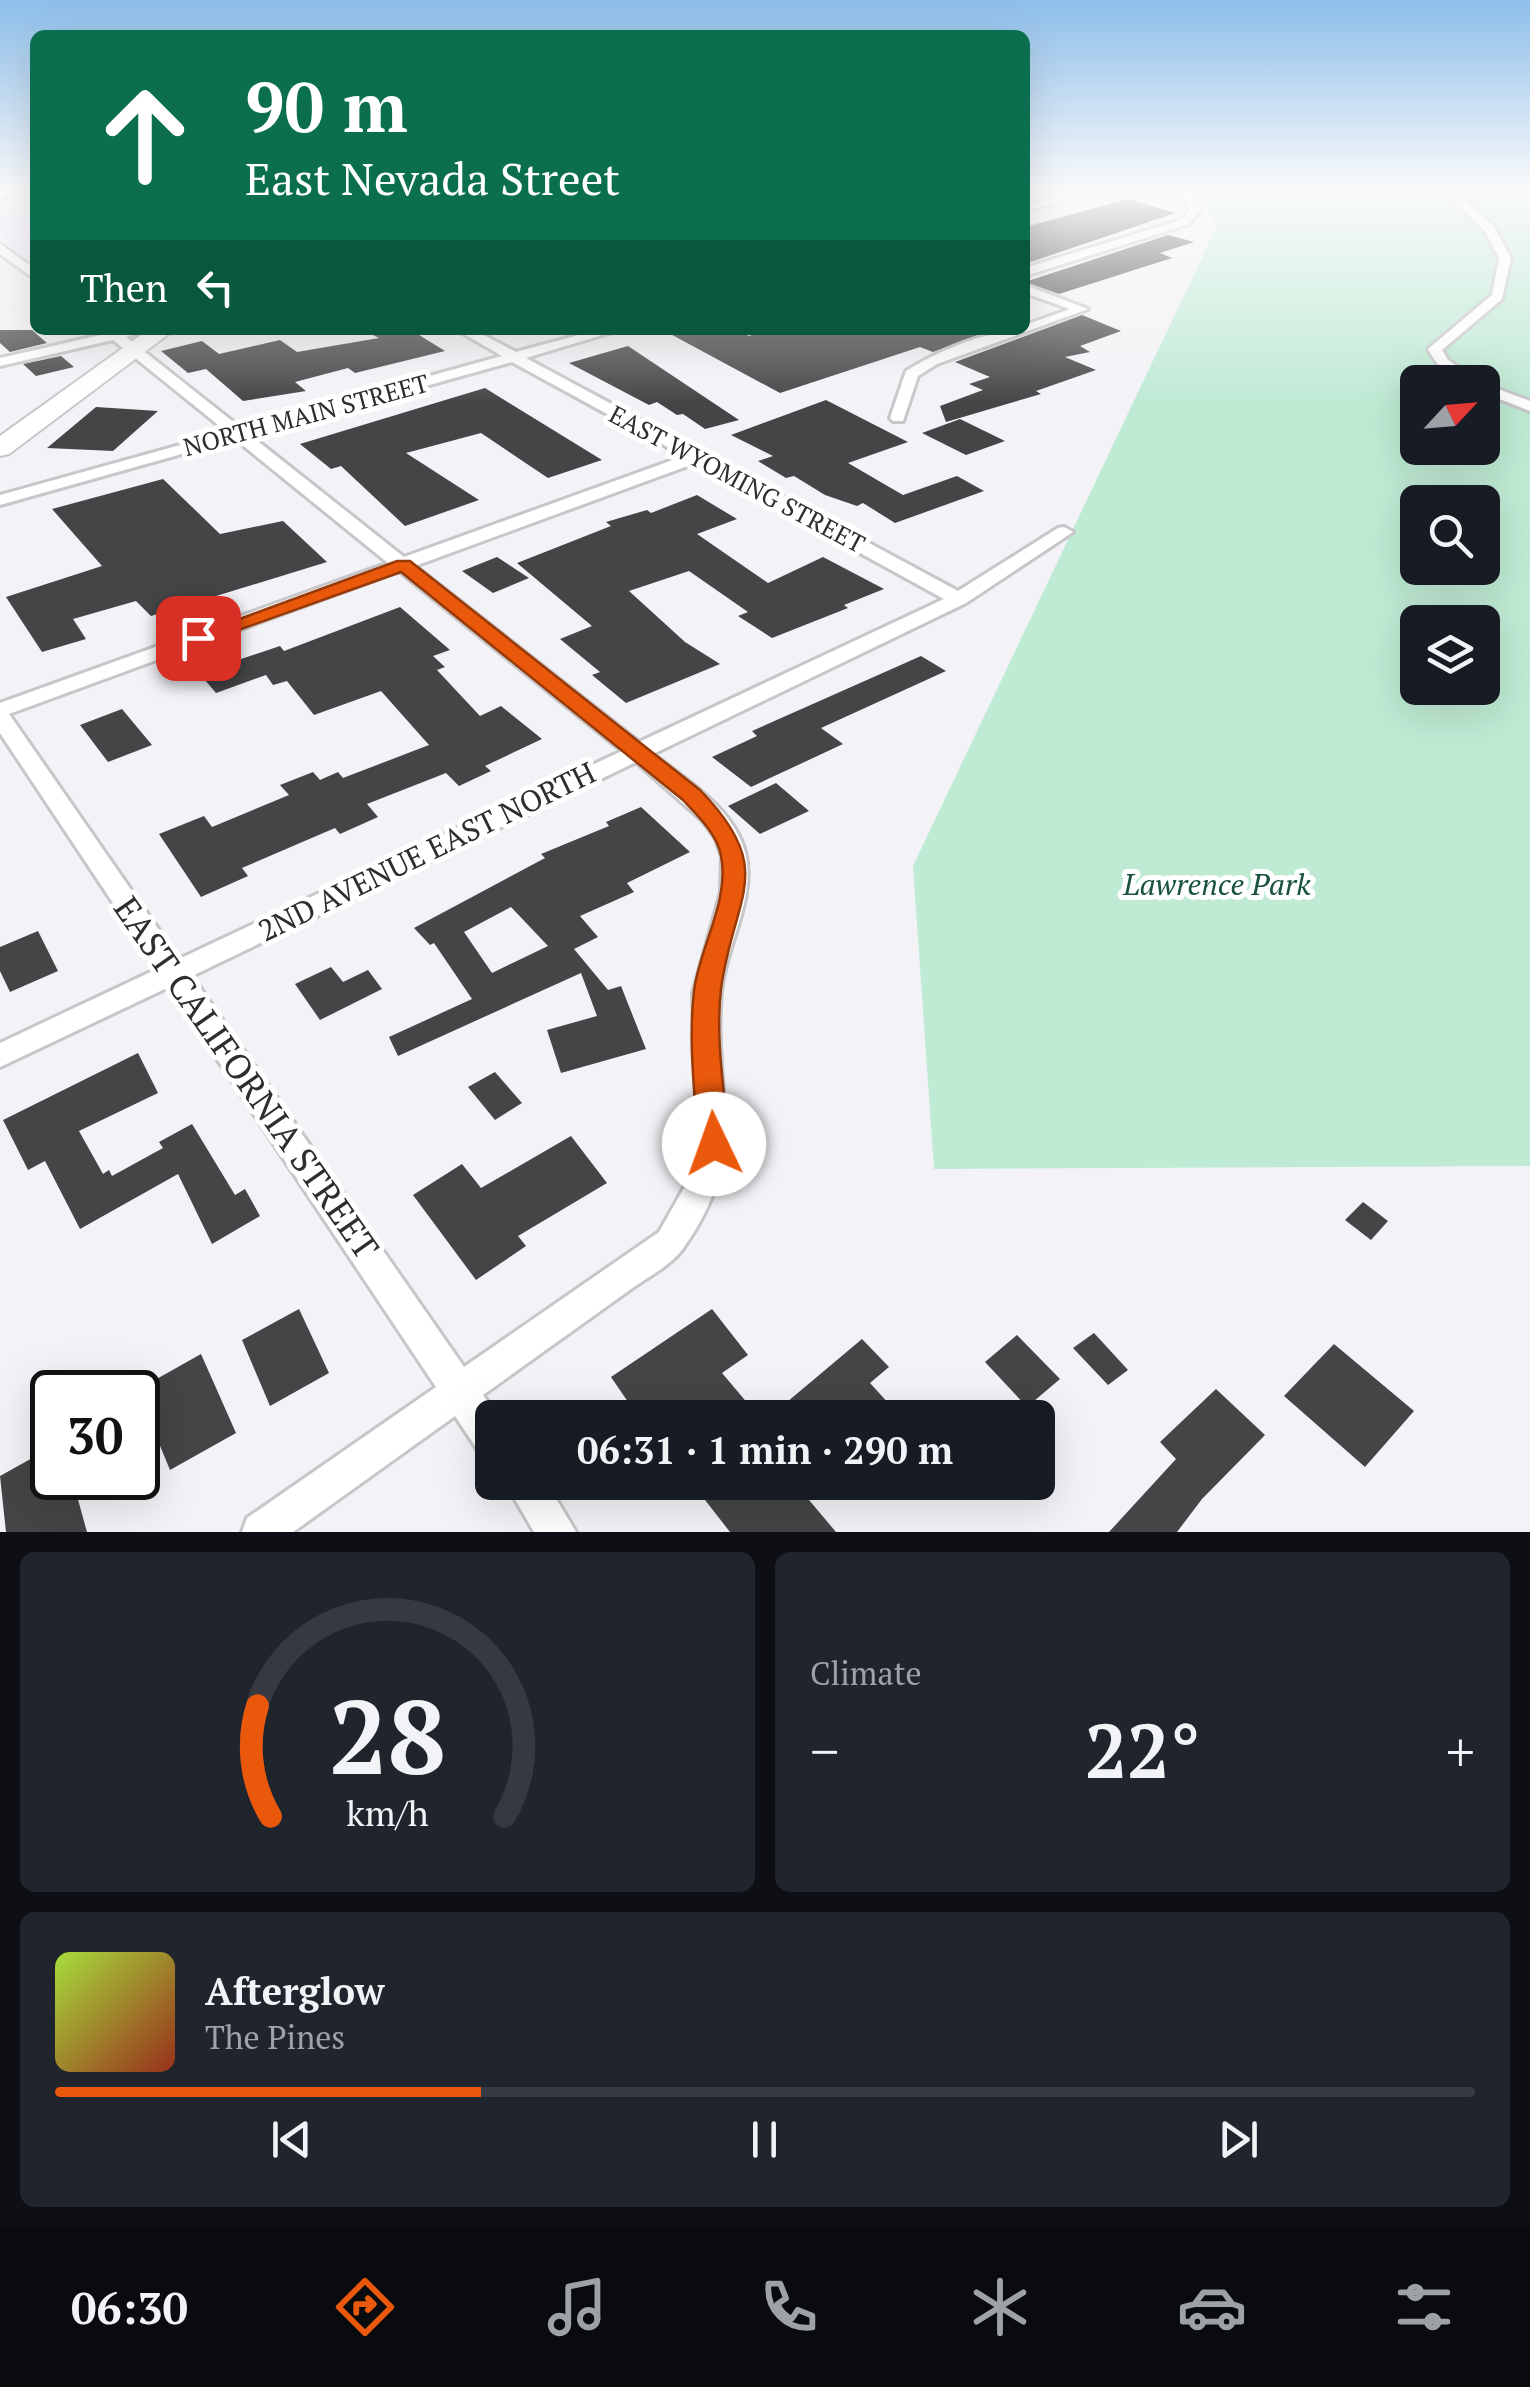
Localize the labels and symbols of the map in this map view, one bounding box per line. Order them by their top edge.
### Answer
north arrow [1400,365,1500,465]
street label: NORTH MAIN STREET [180,366,432,463]
street label: EAST WYOMING STREET [604,397,871,560]
pin [156,596,241,681]
street label: 2ND AVENUE EAST NORTH [251,752,602,950]
park label: Lawrence Park [1122,864,1311,904]
street label: EAST CALIFORNIA STREET [104,887,390,1268]
position arrow [662,1092,766,1196]
speed limit sign: 30 [30,1370,160,1500]

